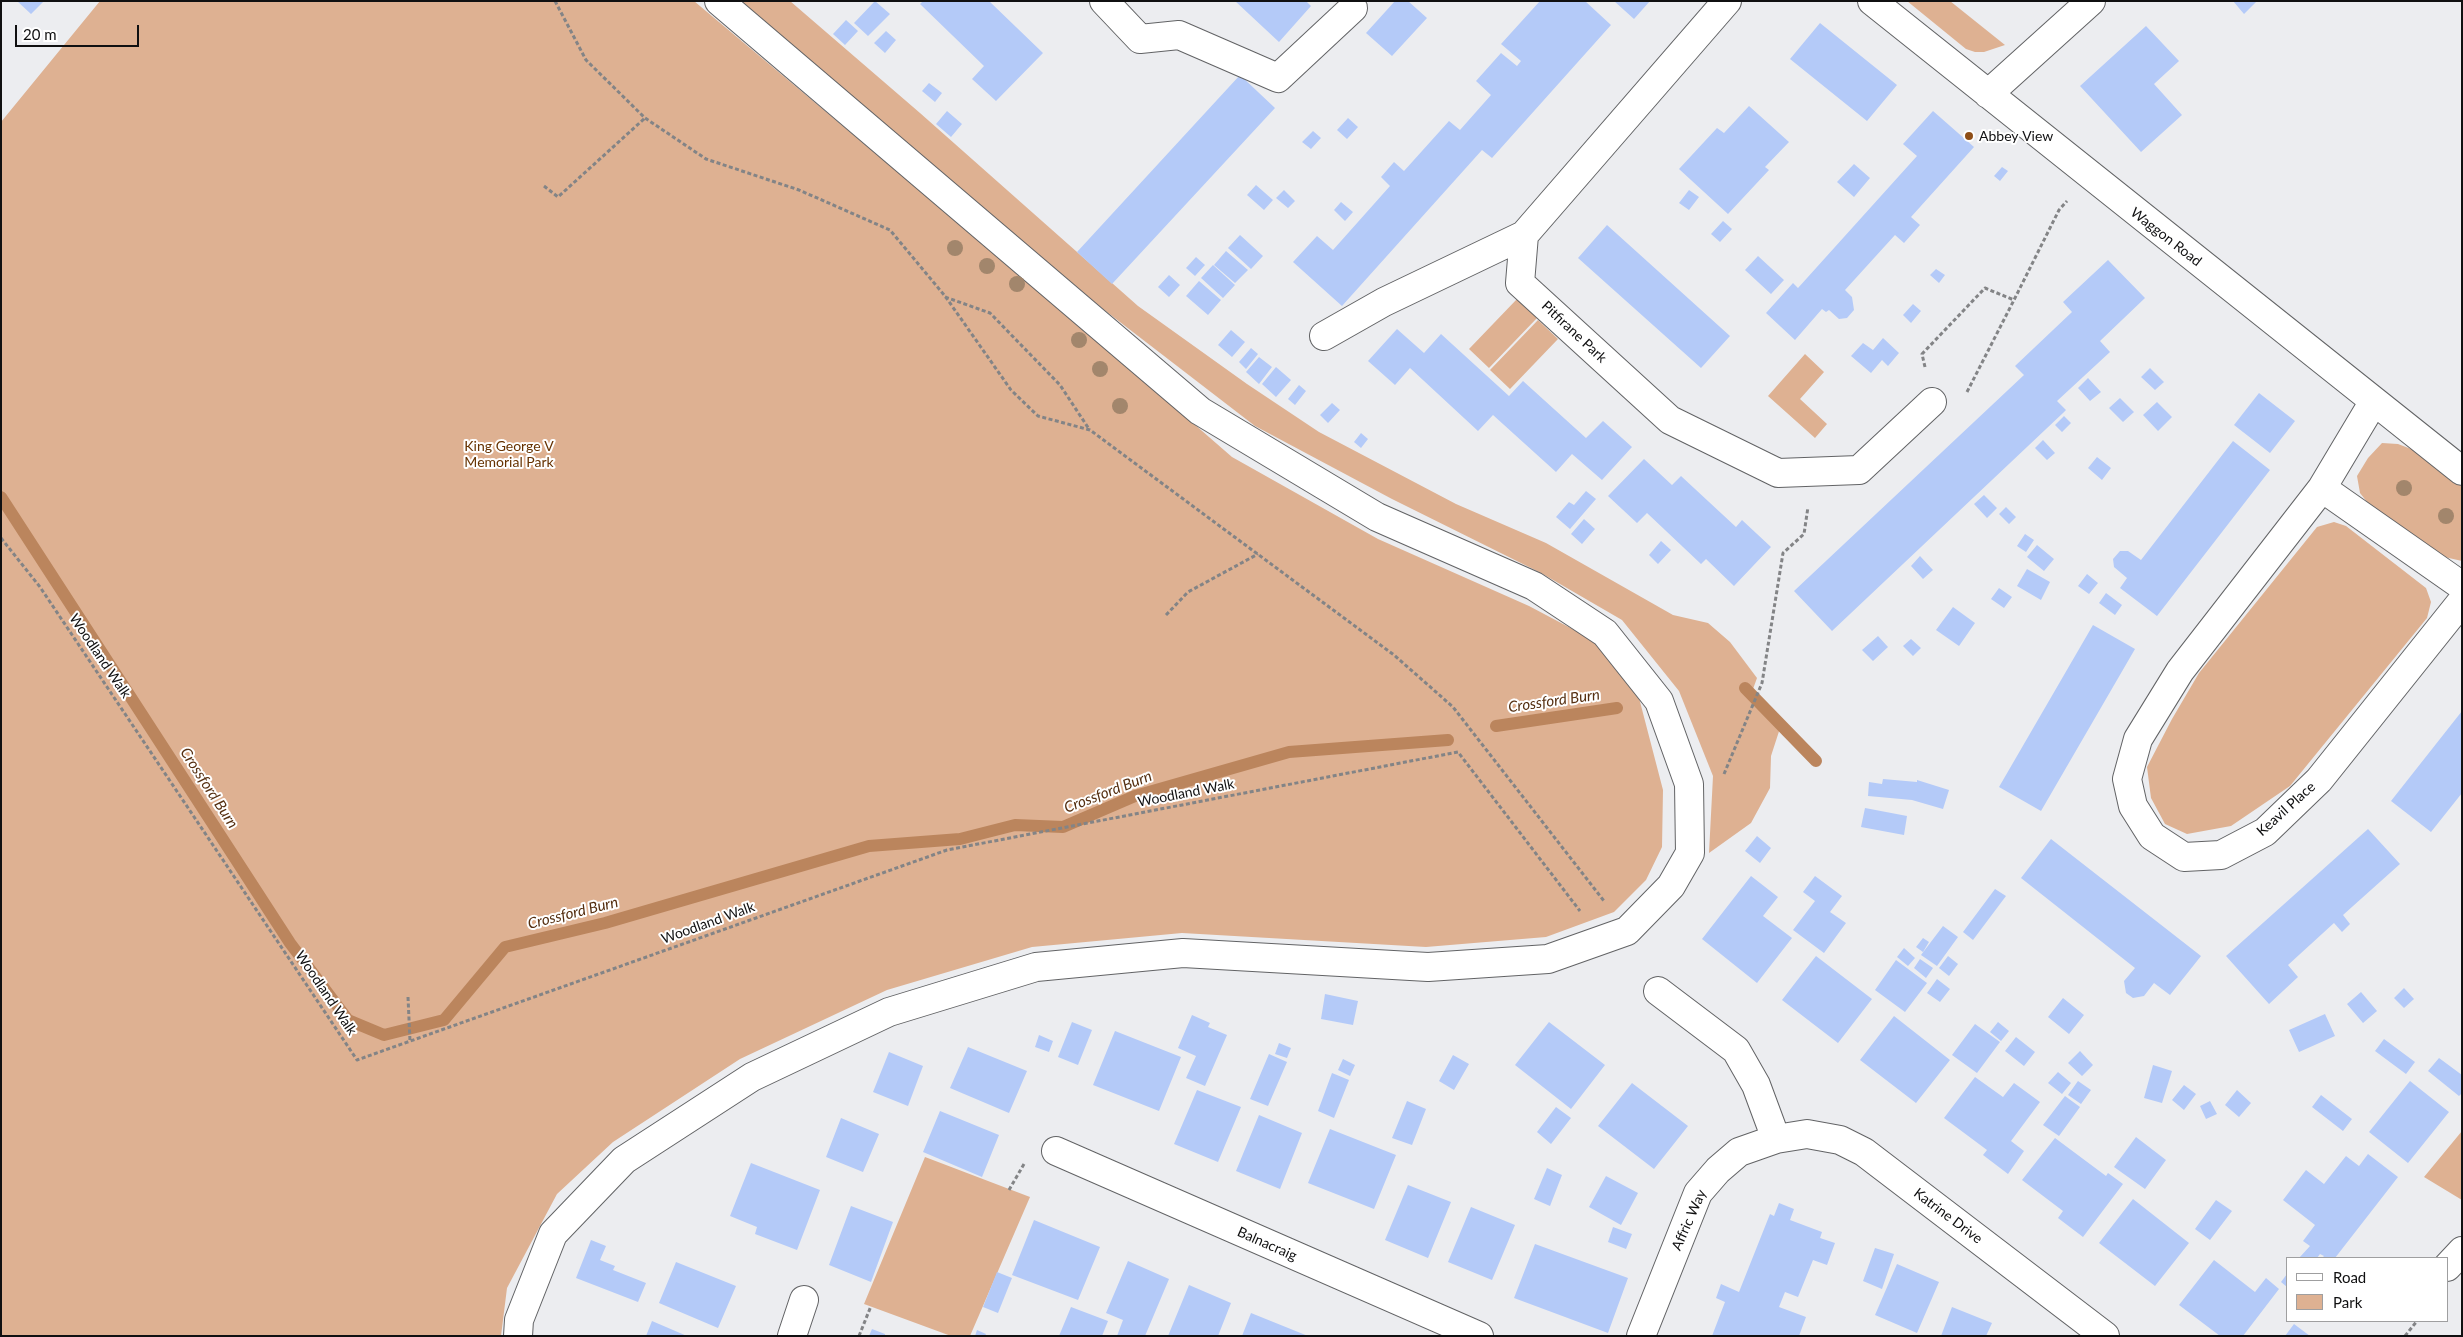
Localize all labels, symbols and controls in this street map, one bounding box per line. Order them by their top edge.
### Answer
scale bar [18,15,141,47]
text: 20 m [23,25,57,43]
place label: Abbey View [1979,128,2053,144]
marker: Abbey View [1963,130,1975,142]
street label: Waggon Road [2127,204,2205,270]
street label: Pitfirane Park [1538,298,1610,366]
park label: King George V Memorial Park [464,438,554,471]
street label: Woodland Walk [66,611,134,701]
water label: Crossford Burn [1507,686,1601,716]
water label: Crossford Burn [176,744,242,832]
water label: Crossford Burn [1062,767,1154,817]
street label: Woodland Walk [1136,775,1236,811]
street label: Keavil Place [2253,778,2319,840]
water label: Crossford Burn [526,893,620,933]
street label: Woodland Walk [659,898,757,948]
street label: Woodland Walk [292,948,360,1038]
street label: Katrine Drive [1910,1185,1986,1247]
street label: Affric Way [1668,1187,1710,1253]
street label: Balnacraig [1235,1223,1299,1265]
legend [2286,1257,2448,1322]
text: Road [2333,1268,2366,1286]
text: Park [2333,1293,2362,1311]

